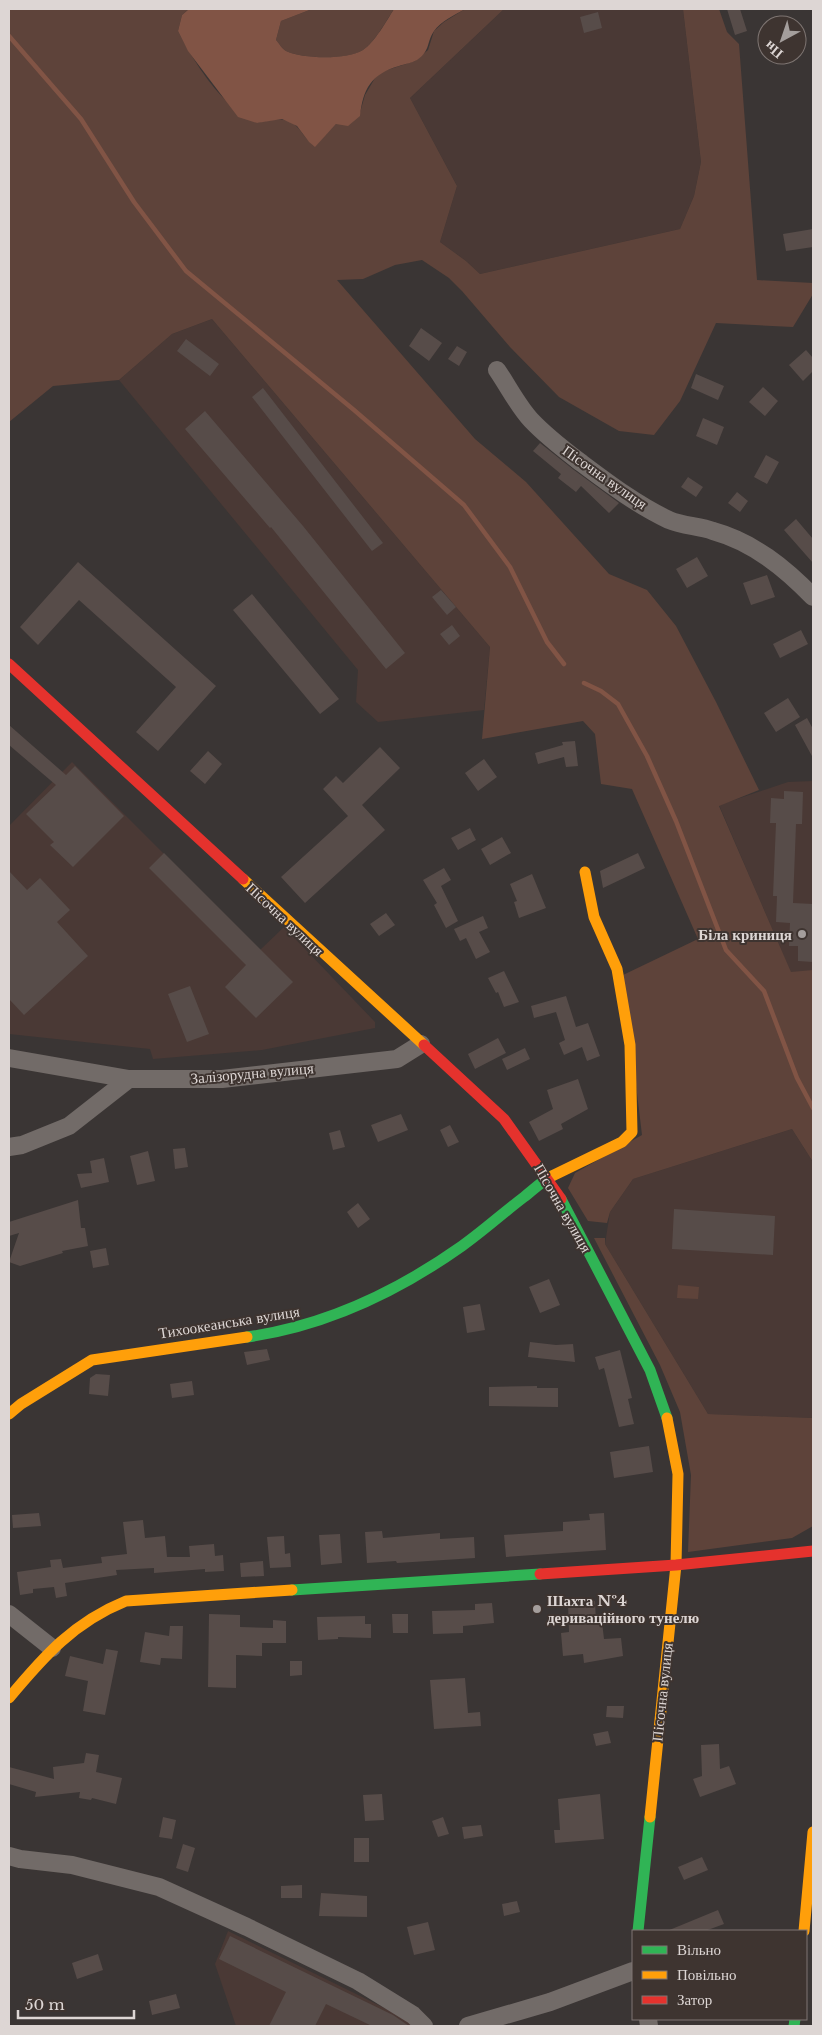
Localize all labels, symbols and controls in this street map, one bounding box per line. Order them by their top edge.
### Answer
north arrow [757,15,807,65]
text: Пн [761,37,787,63]
street label: Пісочна вулиця [559,441,651,513]
street label: Пісочна вулиця [242,878,328,960]
place label: Біла криниця [698,925,792,944]
marker: Біла криниця [796,928,808,940]
street label: Залізорудна вулиця [190,1058,315,1088]
street label: Пісочна вулиця [530,1160,596,1256]
street label: Тихоокеанська вулиця [157,1301,301,1343]
place label: Шахта №4 дериваційного тунелю [547,1591,699,1627]
marker: Шахта №4 дериваційного тунелю [531,1603,543,1615]
street label: Пісочна вулиця [647,1642,677,1742]
legend [632,1930,807,2020]
text: Вільно [677,1940,721,1959]
text: Повільно [677,1965,736,1984]
scale bar [18,1988,134,2020]
text: Затор [677,1990,712,2009]
text: 50 m [25,1995,65,2014]

